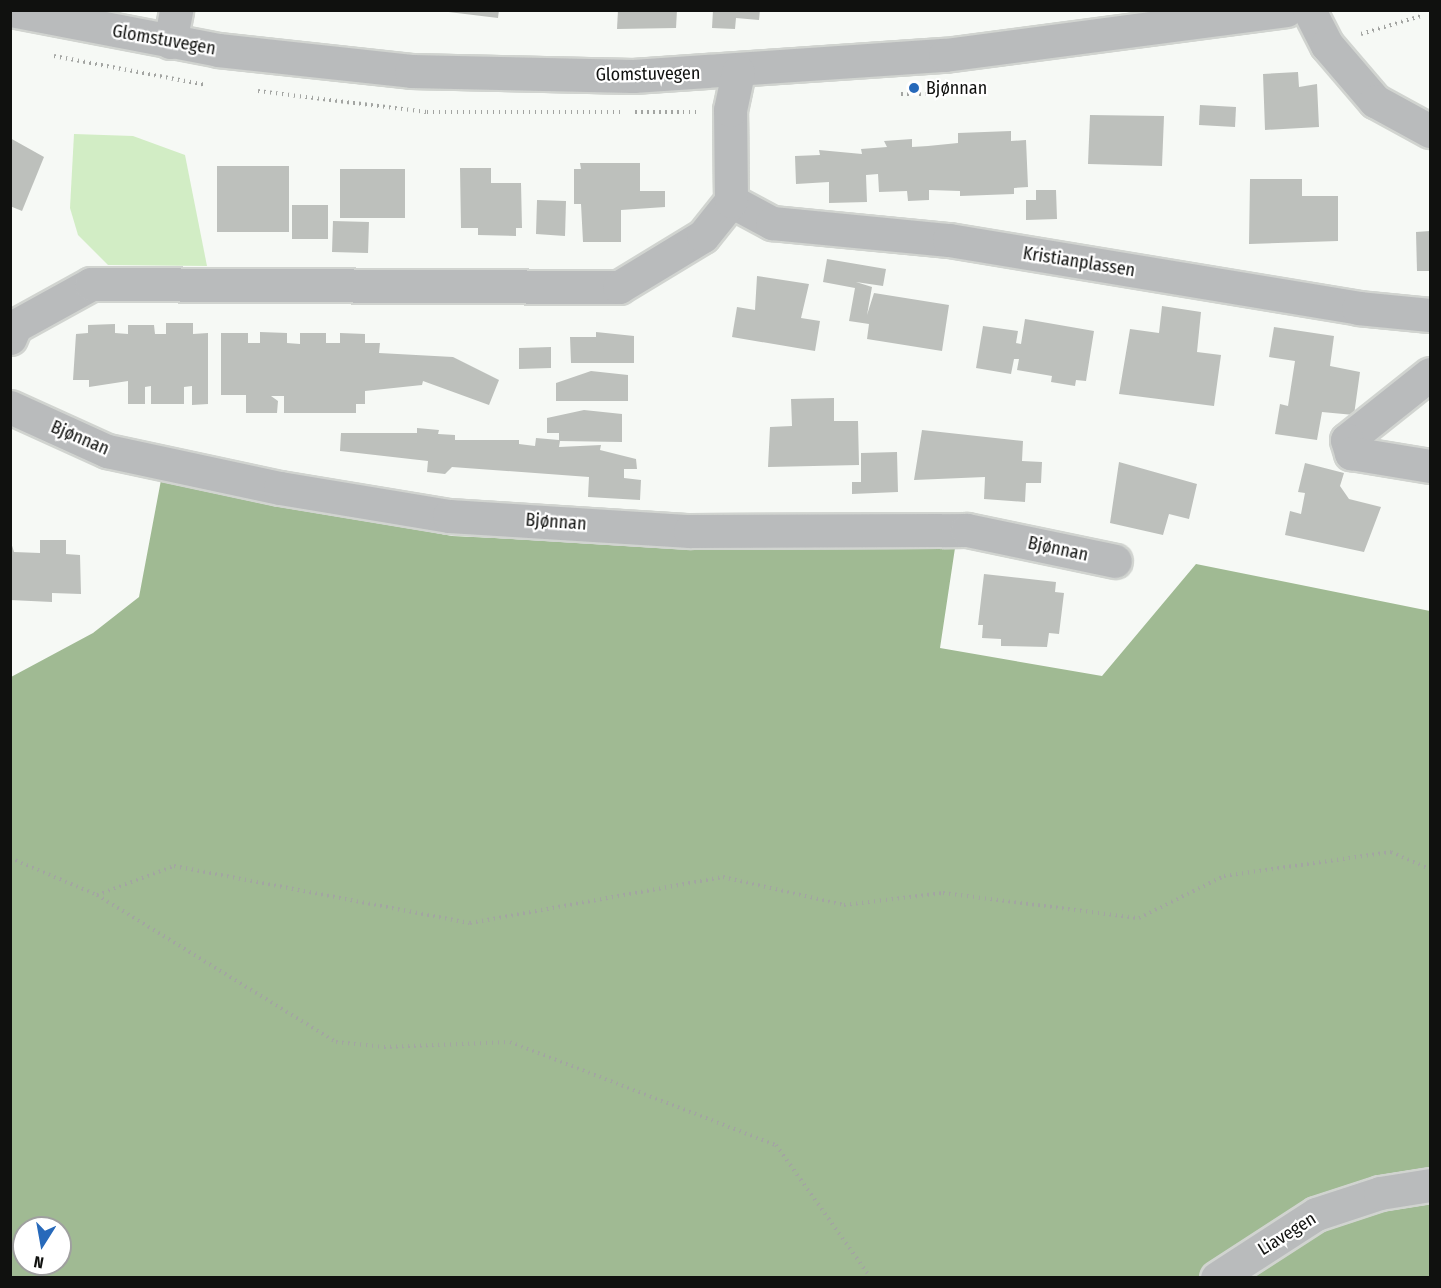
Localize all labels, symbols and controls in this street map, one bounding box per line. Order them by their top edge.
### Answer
street label: Glomstuvegen [111,20,217,60]
street label: Glomstuvegen [595,62,701,86]
place label: Bjønnan [926,77,987,99]
marker: Bjønnan [907,81,921,95]
street label: Kristianplassen [1021,242,1137,282]
street label: Bjønnan [48,416,112,460]
street label: Bjønnan [525,509,587,535]
street label: Bjønnan [1026,532,1090,566]
street label: Liavegen [1254,1208,1320,1260]
north arrow [12,1216,72,1276]
text: N [32,1252,45,1272]

